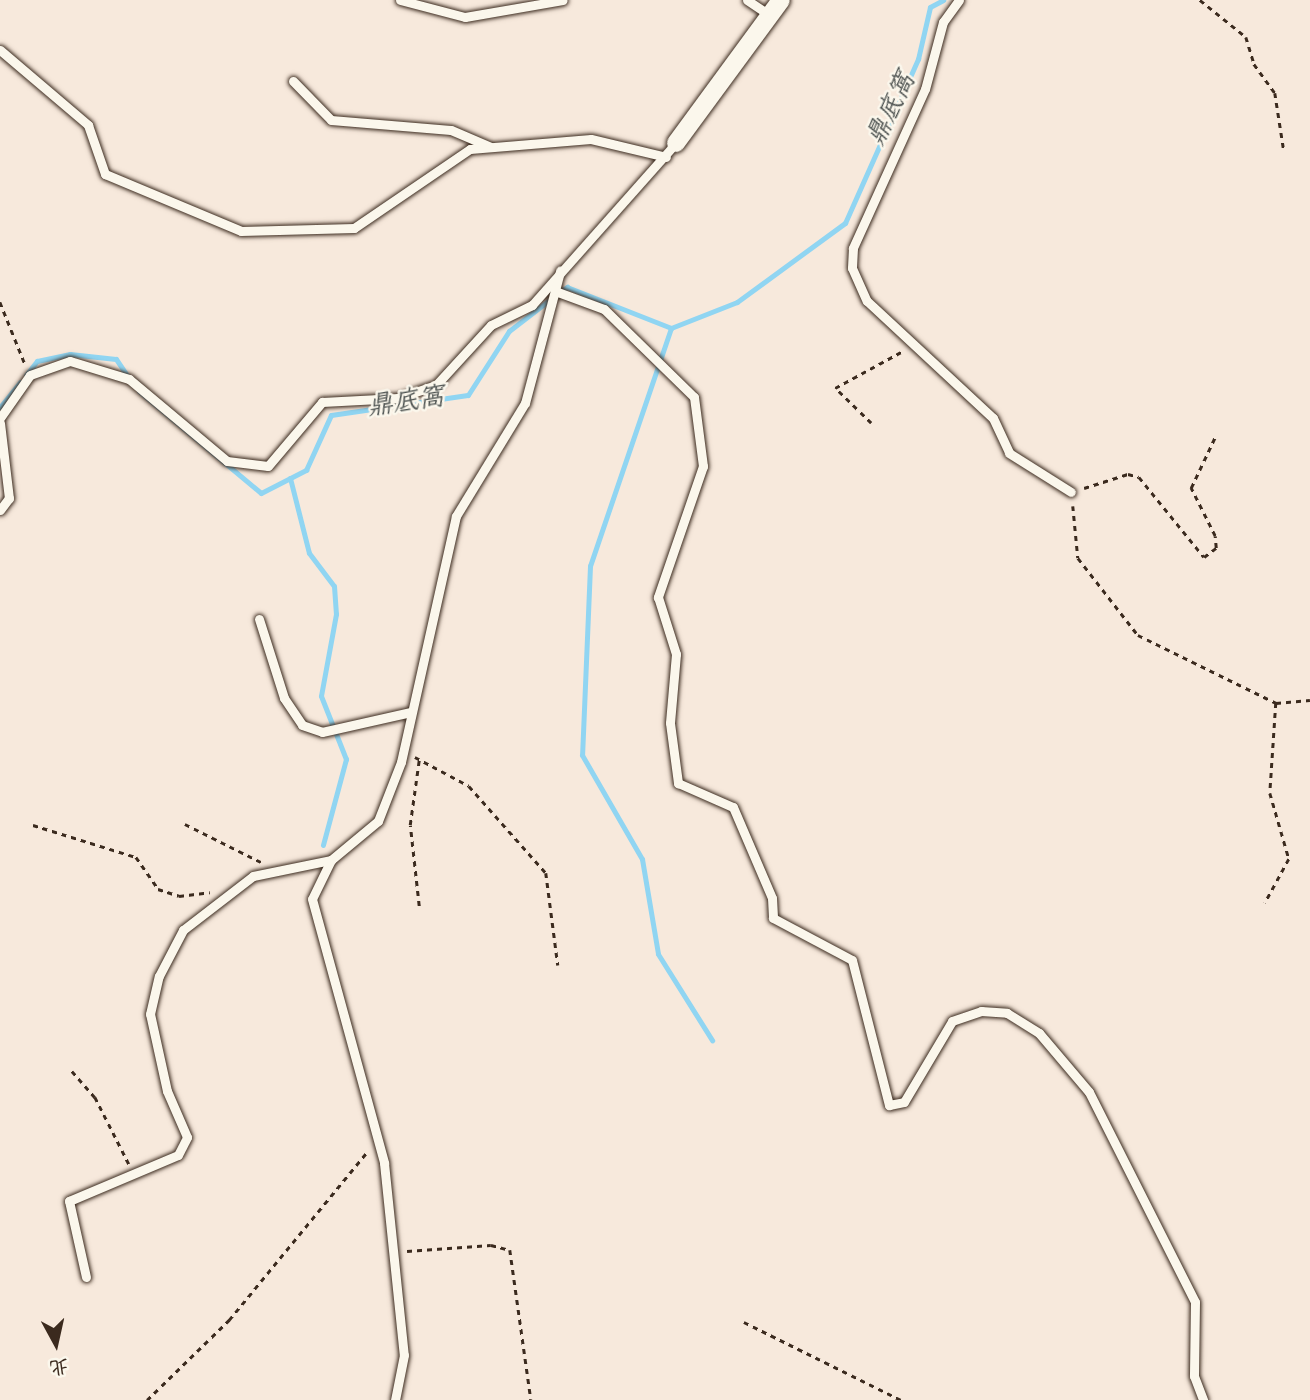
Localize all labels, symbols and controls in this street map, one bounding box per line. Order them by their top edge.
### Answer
water label: 鼎底窩 [862,68,924,152]
water label: 鼎底窩 [365,383,447,425]
north arrow [21,1309,91,1379]
text: 北 [48,1351,70,1380]

